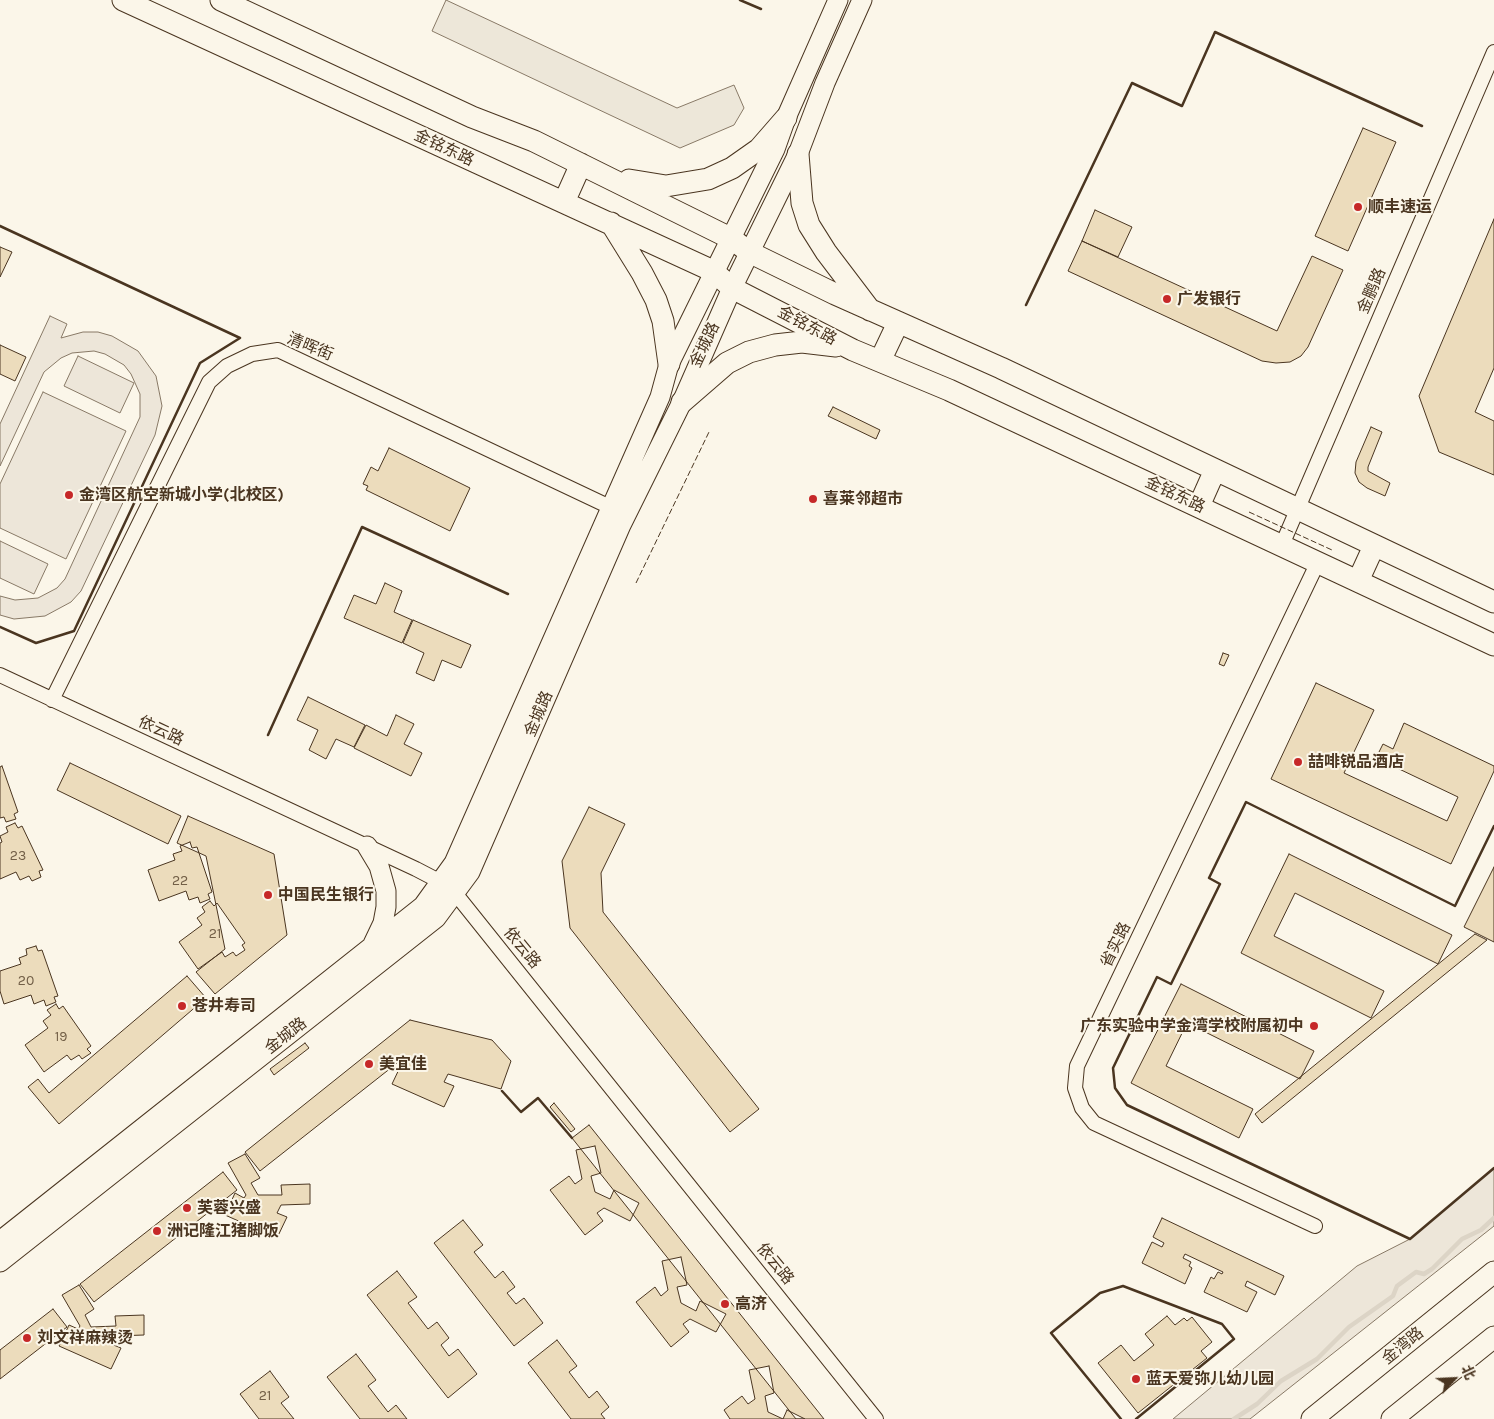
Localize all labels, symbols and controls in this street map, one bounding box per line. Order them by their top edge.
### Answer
street label: 金铭东路 [411,126,477,170]
place label: 顺丰速运 [1368,197,1432,217]
marker: 顺丰速运 [1352,201,1364,213]
street label: 金鹏路 [1354,265,1390,317]
place label: 广发银行 [1177,289,1241,309]
marker: 广发银行 [1161,293,1173,305]
street label: 金铭东路 [774,303,840,349]
street label: 金城路 [686,319,724,371]
street label: 清晖街 [284,329,336,365]
street label: 金铭东路 [1142,473,1208,517]
place label: 金湾区航空新城小学(北校区) [79,485,284,505]
marker: 金湾区航空新城小学(北校区) [63,489,75,501]
place label: 喜莱邻超市 [823,489,903,509]
marker: 喜莱邻超市 [807,493,819,505]
street label: 金城路 [521,688,557,740]
street label: 依云路 [135,712,187,750]
place label: 喆啡锐品酒店 [1308,752,1404,772]
marker: 喆啡锐品酒店 [1292,756,1304,768]
house number: 23 [10,848,26,864]
house number: 22 [172,873,188,889]
place label: 中国民生银行 [278,885,374,905]
marker: 中国民生银行 [262,889,274,901]
street label: 省实路 [1097,919,1135,971]
street label: 依云路 [499,923,545,973]
house number: 21 [209,926,221,942]
house number: 20 [18,973,34,989]
place label: 苍井寿司 [192,996,256,1016]
marker: 苍井寿司 [176,1000,188,1012]
street label: 金城路 [261,1014,311,1058]
place label: 广东实验中学金湾学校附属初中 [1080,1016,1304,1036]
marker: 广东实验中学金湾学校附属初中 [1308,1020,1320,1032]
house number: 19 [55,1029,67,1045]
place label: 美宜佳 [379,1054,427,1074]
marker: 美宜佳 [363,1058,375,1070]
place label: 芙蓉兴盛 [197,1198,261,1218]
marker: 芙蓉兴盛 [181,1202,193,1214]
place label: 洲记隆江猪脚饭 [167,1221,279,1241]
marker: 洲记隆江猪脚饭 [151,1225,163,1237]
street label: 依云路 [752,1239,798,1289]
place label: 高济 [735,1294,767,1314]
marker: 高济 [719,1298,731,1310]
street label: 金湾路 [1378,1323,1428,1369]
place label: 刘文祥麻辣烫 [37,1328,133,1348]
marker: 刘文祥麻辣烫 [21,1332,33,1344]
north arrow [1429,1354,1479,1404]
text: 北 [1457,1363,1479,1382]
place label: 蓝天爱弥儿幼儿园 [1146,1369,1274,1389]
marker: 蓝天爱弥儿幼儿园 [1130,1373,1142,1385]
house number: 21 [259,1388,271,1404]

